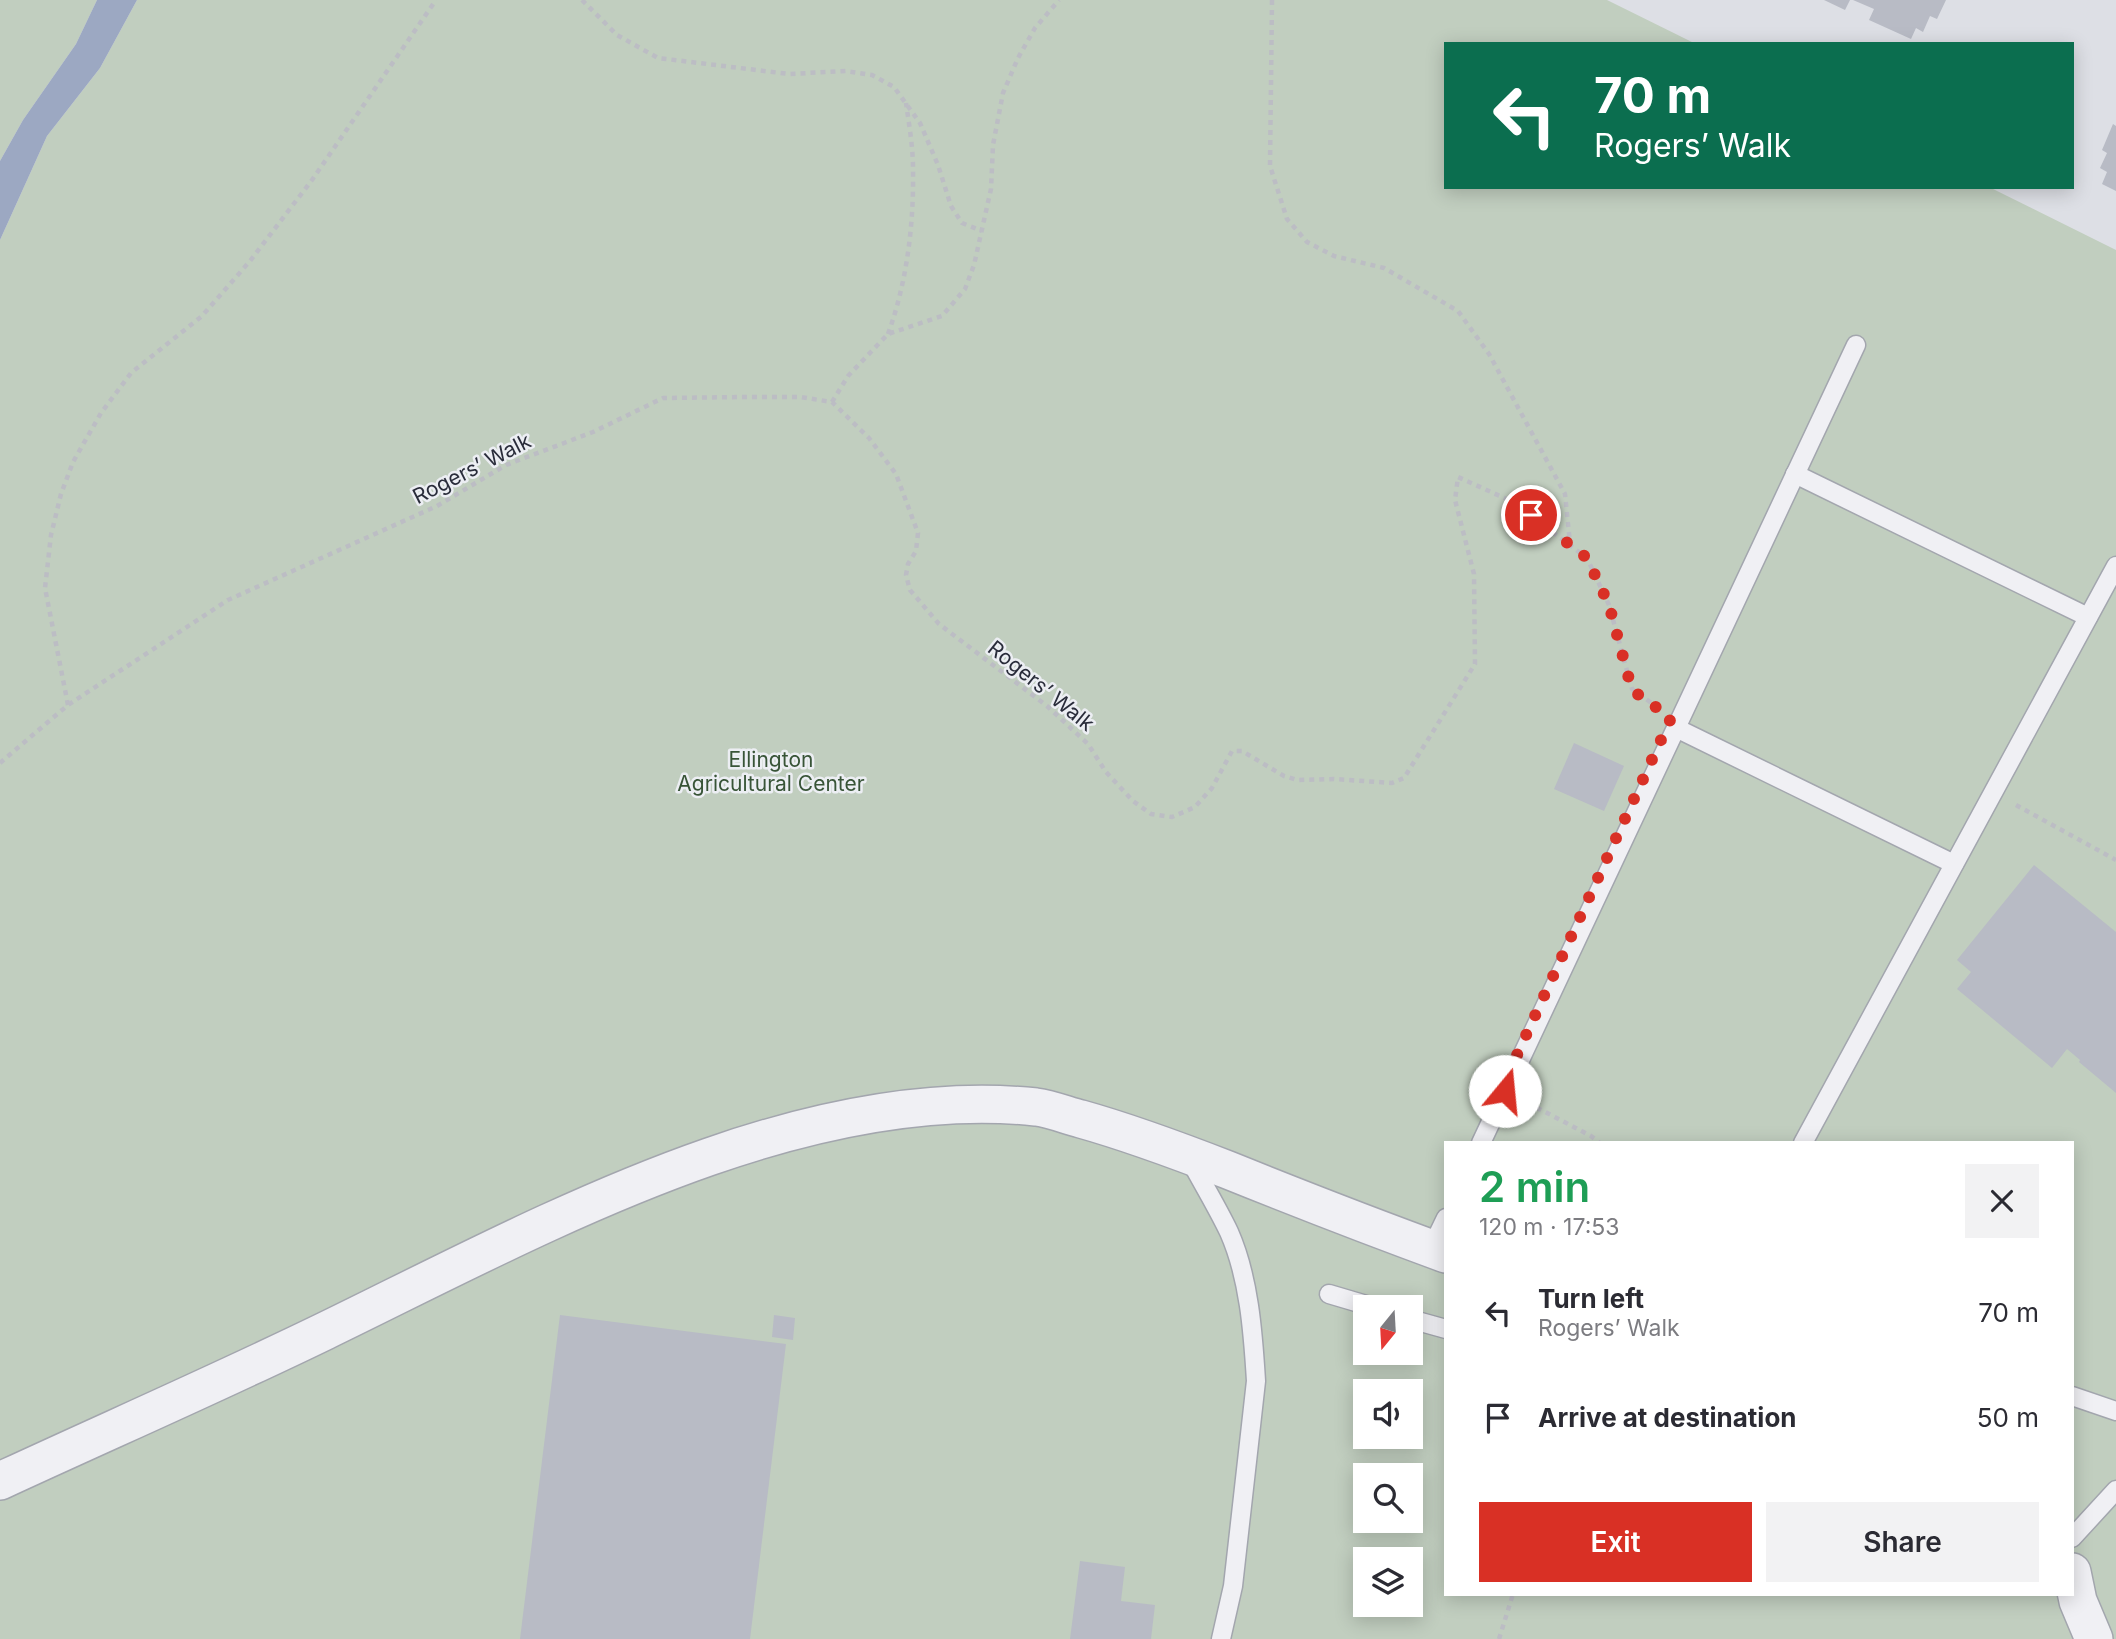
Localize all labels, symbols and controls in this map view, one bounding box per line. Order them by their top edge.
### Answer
text: 70 m [1594,66,1711,125]
icon: left [1479,70,1570,161]
text: Rogers’ Walk [1594,126,1791,165]
street label: Rogers’ Walk [408,428,535,509]
pin [1501,485,1561,545]
icon: arrive [1512,496,1550,534]
street label: Rogers’ Walk [983,635,1100,736]
park label: Ellington Agricultural Center [677,747,865,796]
position arrow [1468,1054,1542,1128]
text: 2 min [1479,1161,1590,1212]
button: close [1965,1164,2039,1238]
text: 120 m · 17:53 [1479,1213,1619,1241]
text: Turn left [1538,1283,1644,1314]
icon: left [1479,1294,1517,1332]
north arrow [1353,1295,1423,1365]
map controls [1353,1295,1423,1617]
text: 70 m [1978,1297,2039,1328]
text: Rogers’ Walk [1538,1314,1680,1342]
button: sound [1353,1379,1423,1449]
icon: arrive [1479,1399,1517,1437]
text: Arrive at destination [1538,1402,1797,1433]
text: 50 m [1977,1402,2039,1433]
button: search [1353,1463,1423,1533]
button: Exit [1479,1502,1752,1582]
button: Share [1766,1502,2039,1582]
button: layers [1353,1547,1423,1617]

